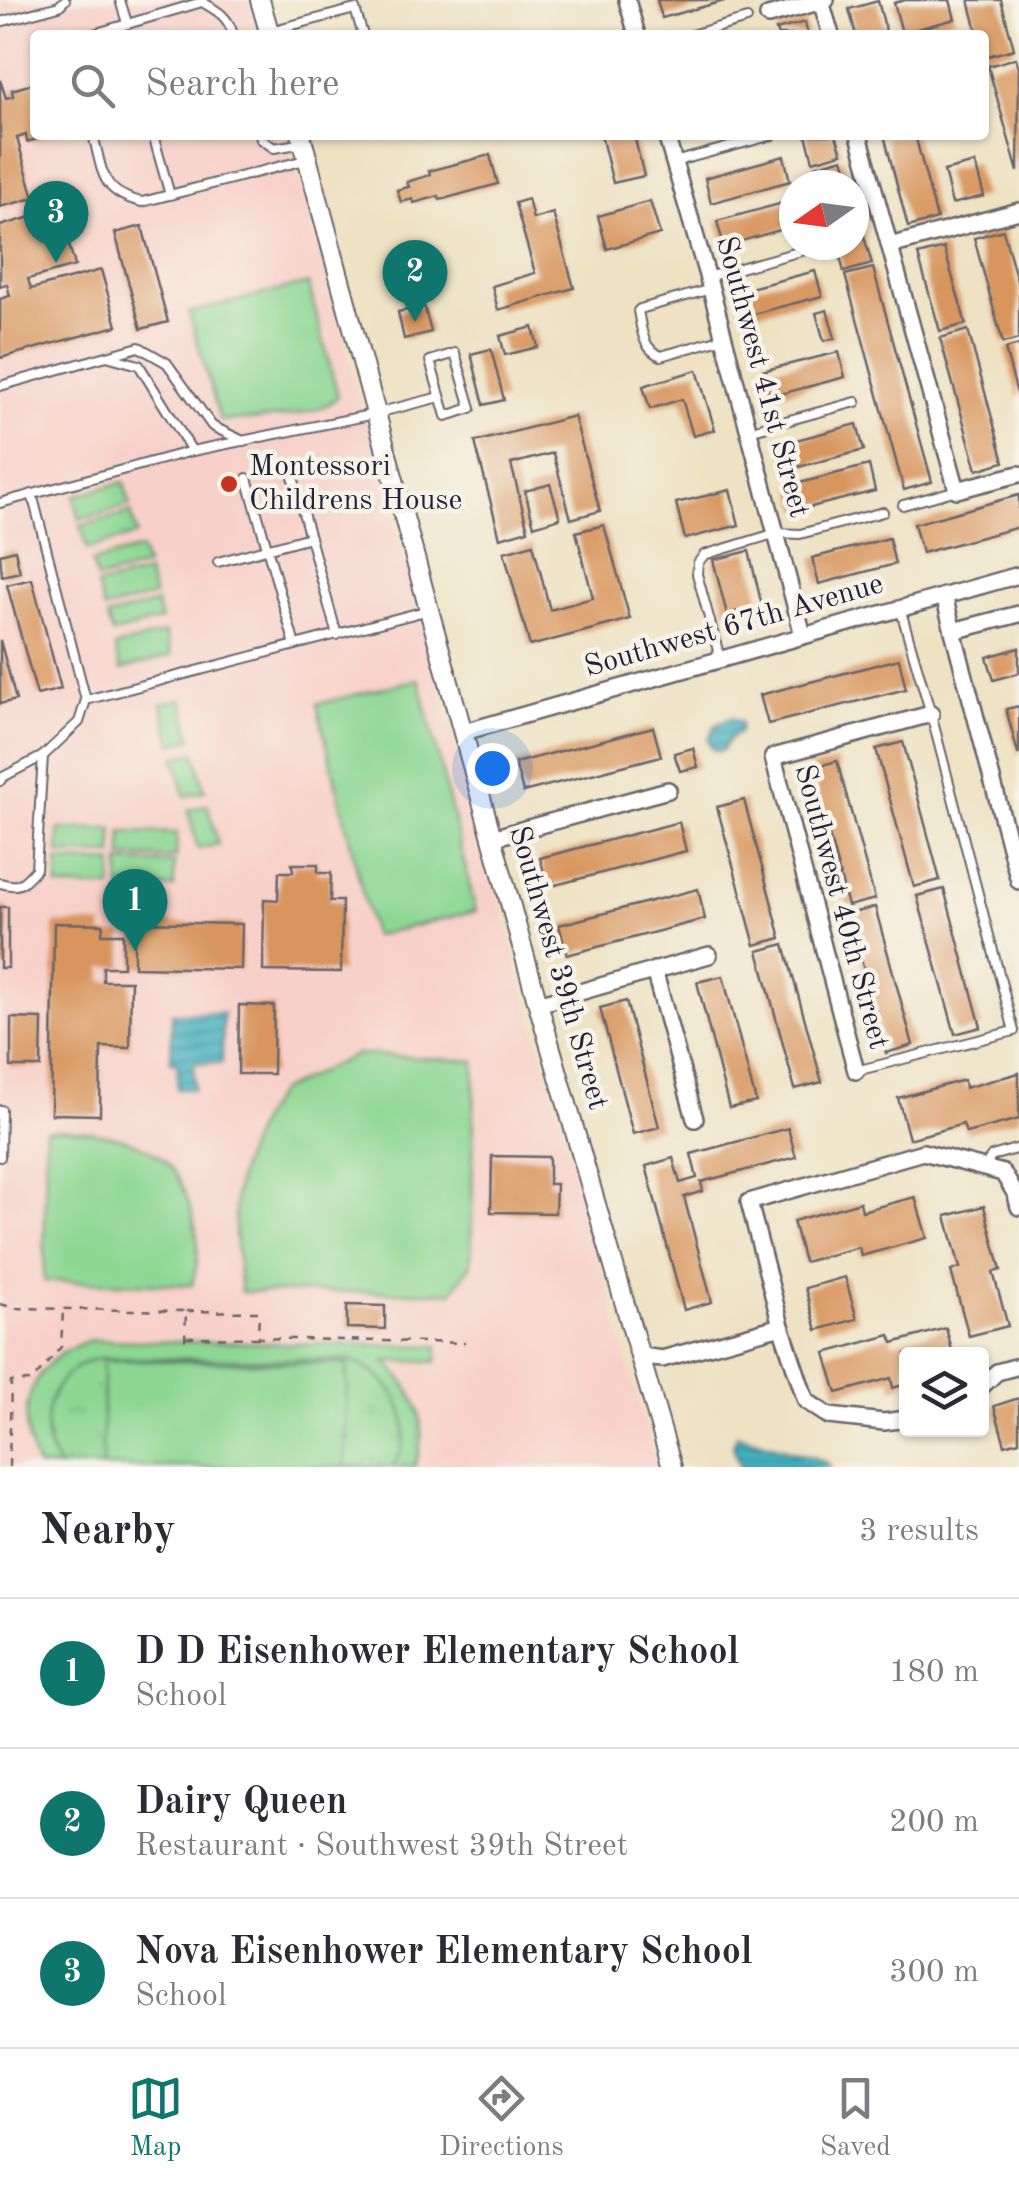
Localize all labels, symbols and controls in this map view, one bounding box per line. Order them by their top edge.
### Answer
search box [30,30,989,140]
icon: search [65,58,120,113]
text: Search here [145,66,340,104]
north arrow [779,170,869,260]
pin: 3 [23,180,88,263]
street label: Southwest 41st Street [710,233,814,521]
pin: 2 [382,240,448,322]
place label: Montessori Childrens House [249,452,462,516]
marker: Montessori Childrens House [218,473,240,495]
street label: Southwest 67th Avenue [581,569,887,683]
your location [467,743,518,794]
street label: Southwest 40th Street [789,761,893,1053]
street label: Southwest 39th Street [503,823,613,1113]
pin: 1 [102,868,168,951]
map controls [899,1347,989,1437]
button: layers [899,1347,989,1437]
text: Nearby [40,1511,176,1553]
text: 3 results [859,1516,979,1548]
text: D D Eisenhower Elementary School [135,1634,739,1672]
text: 1 [63,1657,82,1689]
text: 180 m [889,1657,979,1689]
text: School [135,1681,227,1713]
text: Dairy Queen [135,1784,347,1822]
text: 2 [63,1807,82,1839]
text: 200 m [889,1807,979,1839]
text: Restaurant · Southwest 39th Street [135,1831,628,1863]
text: Nova Eisenhower Elementary School [135,1934,753,1972]
text: 3 [63,1957,82,1989]
text: 300 m [889,1957,979,1989]
text: School [135,1981,227,2013]
tab: Map [128,2071,183,2166]
tab: Directions [439,2071,564,2166]
tab: Saved [820,2071,891,2166]

